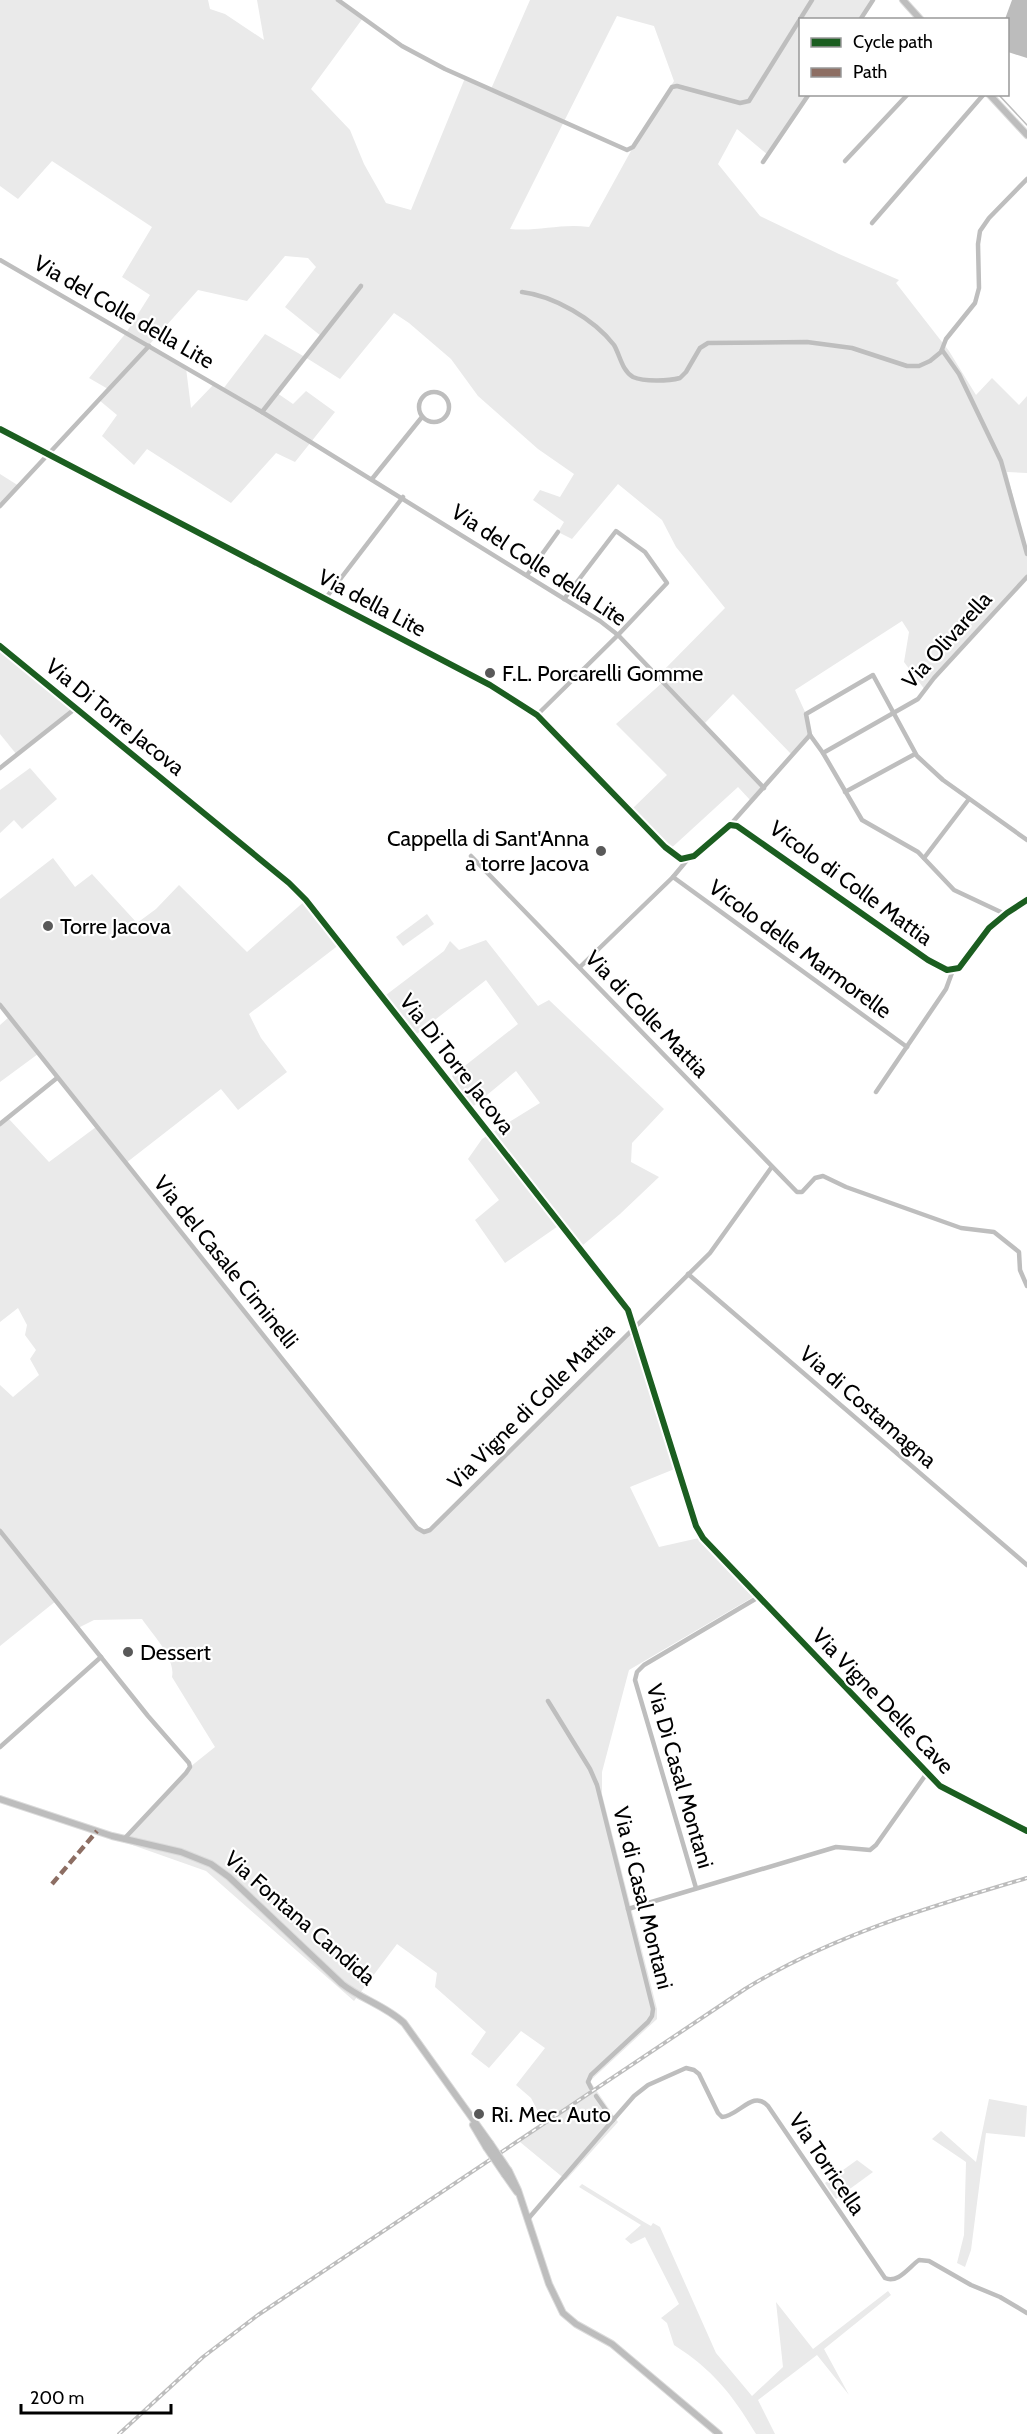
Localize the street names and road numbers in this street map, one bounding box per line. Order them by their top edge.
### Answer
street label: Via del Colle della Lite [29,249,219,375]
street label: Via del Colle della Lite [446,498,632,632]
street label: Via della Lite [313,563,431,643]
street label: Via Olivarella [896,586,998,694]
street label: Via Di Torre Jacova [40,653,190,782]
street label: Vicolo di Colle Mattia [764,815,938,951]
street label: Vicolo delle Marmorelle [703,874,897,1024]
street label: Via di Colle Mattia [580,945,715,1084]
street label: Via Di Torre Jacova [394,988,521,1140]
street label: Via del Casale Ciminelli [148,1170,304,1354]
street label: Via Vigne di Colle Mattia [442,1317,620,1495]
street label: Via di Costamagna [794,1340,942,1474]
street label: Via Vigne Delle Cave [806,1622,960,1780]
street label: Via Di Casal Montani [641,1681,719,1871]
street label: Via di Casal Montani [607,1804,679,1992]
street label: Via Fontana Candida [219,1845,381,1991]
street label: Via Torricella [783,2108,871,2221]

